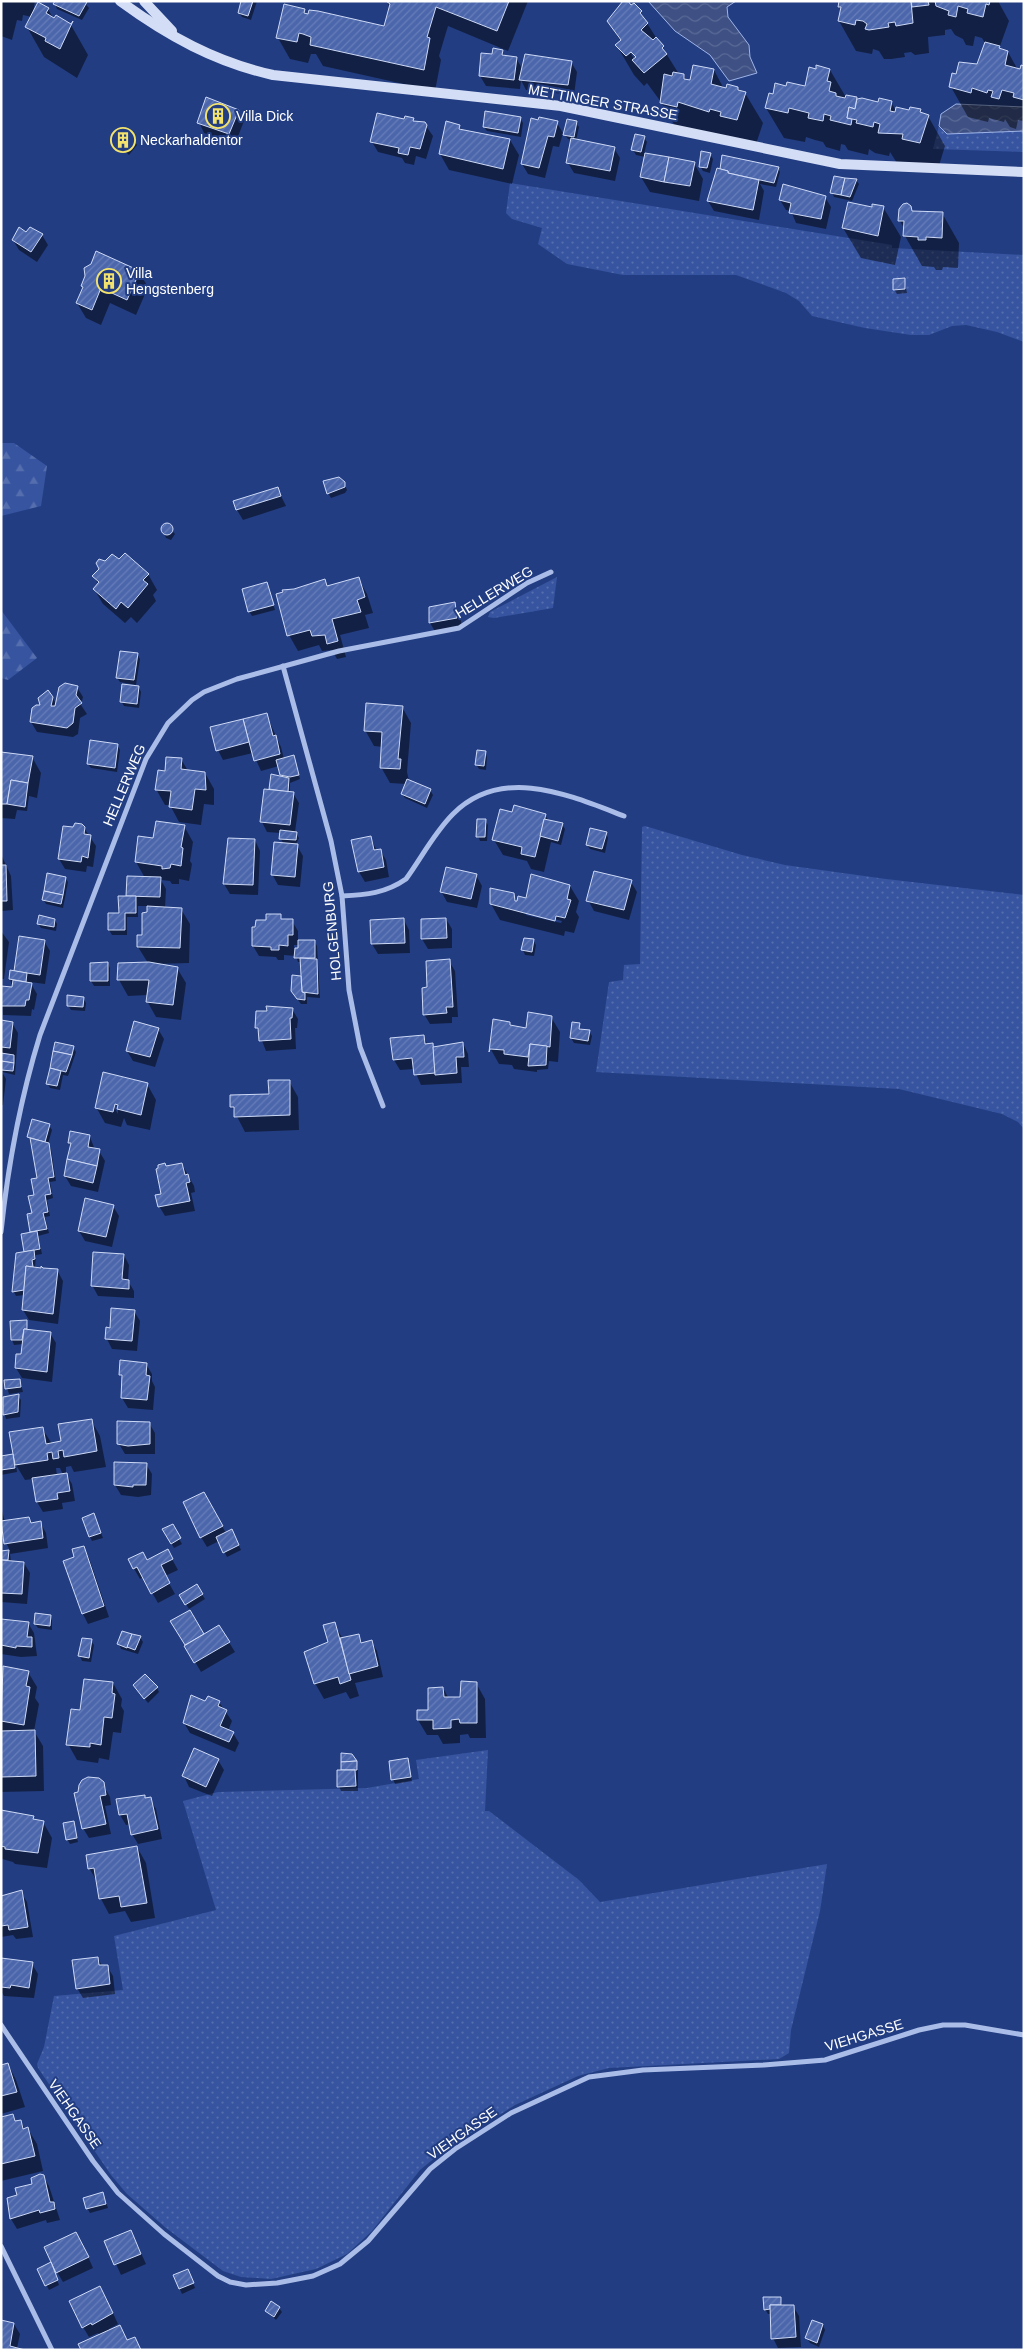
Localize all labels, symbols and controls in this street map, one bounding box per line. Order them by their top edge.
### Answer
street label: METTINGER STRASSE [527,81,679,123]
building icon: Villa Dick [205,103,231,129]
place label: Villa Dick [236,108,294,124]
building icon: Neckarhaldentor [110,127,136,153]
place label: Neckarhaldentor [140,132,243,148]
place label: Villa Hengstenberg [126,265,214,297]
building icon: Villa Hengstenberg [96,268,122,294]
street label: HELLERWEG [452,563,536,621]
street label: HELLERWEG [100,742,148,828]
street label: HOLGENBURG [320,881,344,981]
street label: VIEHGASSE [823,2016,905,2054]
street label: VIEHGASSE [45,2076,105,2152]
street label: VIEHGASSE [424,2103,500,2163]

